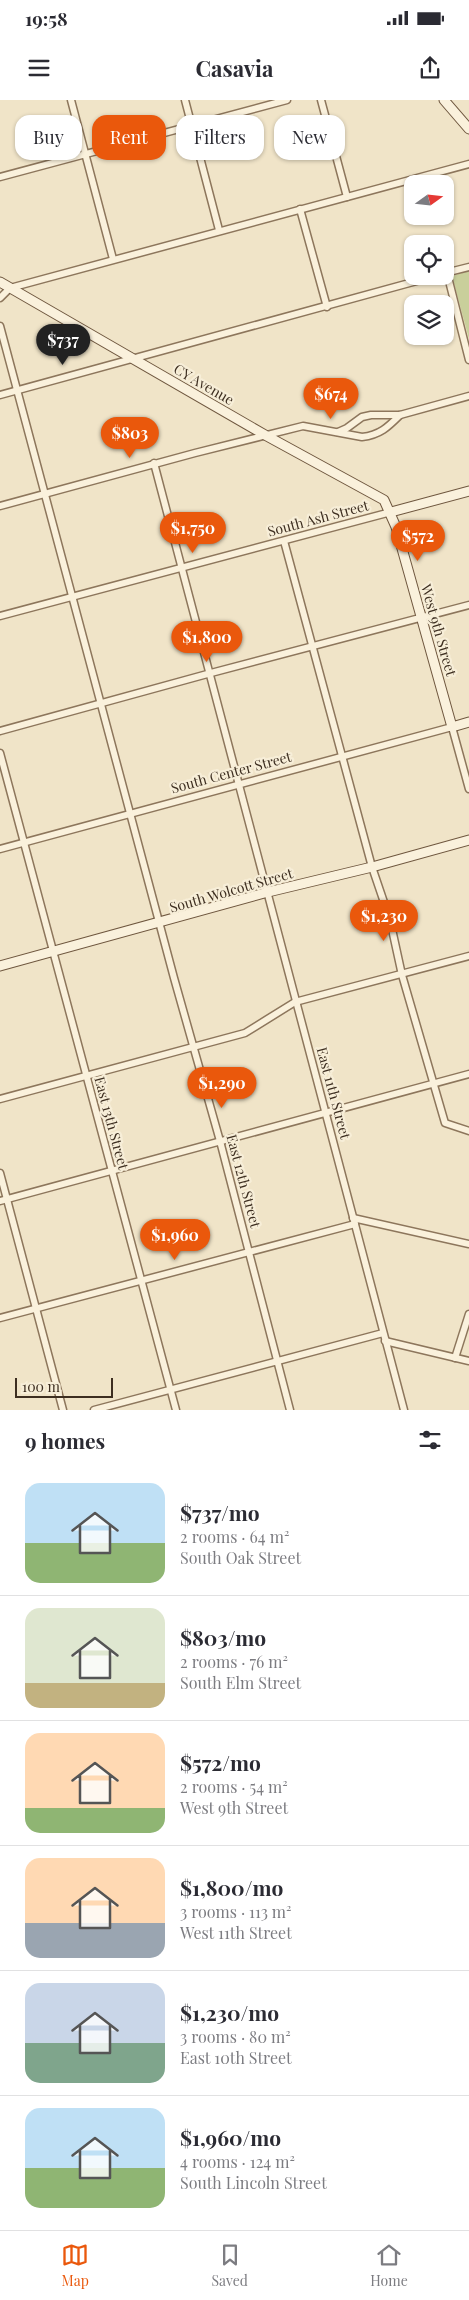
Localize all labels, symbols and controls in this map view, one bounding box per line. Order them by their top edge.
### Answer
text: 19:58 [25,5,68,31]
text: Casavia [196,53,273,83]
icon: menu [25,54,53,82]
icon: share [416,54,444,82]
chip: Buy [15,115,82,160]
chip: Rent [92,115,166,160]
chip: Filters [176,115,264,160]
chip: New [274,115,345,160]
north arrow [404,175,454,225]
map controls [404,175,454,345]
button: locate [404,235,454,285]
button: layers [404,295,454,345]
pin: $737 [33,324,93,366]
text: $737 [47,329,79,350]
street label: CY Avenue [170,359,238,409]
pin: $674 [301,378,361,420]
text: $674 [314,383,348,404]
pin: $803 [100,416,160,459]
text: $803 [112,422,148,443]
street label: South Ash Street [265,495,372,541]
pin: $1,750 [152,512,234,554]
text: $1,750 [171,517,215,538]
pin: $572 [388,520,448,562]
text: $572 [402,525,434,546]
street label: West 9th Street [417,581,461,679]
pin: $1,800 [166,620,248,663]
text: $1,800 [182,626,232,647]
street label: South Center Street [169,746,294,797]
street label: South Wolcott Street [167,863,296,917]
pin: $1,230 [343,900,425,942]
text: $1,230 [361,905,407,926]
street label: East 11th Street [313,1045,356,1142]
pin: $1,290 [181,1066,263,1109]
text: $1,290 [198,1072,246,1093]
street label: East 13th Street [90,1074,134,1173]
street label: East 12th Street [222,1132,266,1231]
pin: $1,960 [134,1218,216,1261]
text: $1,960 [151,1224,199,1245]
scale bar [15,1375,112,1398]
text: 100 m [22,1377,60,1396]
text: 9 homes [25,1426,105,1454]
icon: filters [416,1426,444,1454]
text: $737/mo [180,1498,260,1526]
icon: home [65,1503,125,1563]
text: 2 rooms · 64 m² [180,1526,289,1547]
text: South Oak Street [180,1547,301,1568]
text: $803/mo [180,1623,266,1651]
icon: home [65,1628,125,1688]
text: 2 rooms · 76 m² [180,1651,288,1672]
text: South Elm Street [180,1672,301,1693]
text: $572/mo [180,1748,261,1776]
icon: home [65,1753,125,1813]
text: 2 rooms · 54 m² [180,1776,288,1797]
text: West 9th Street [180,1797,288,1818]
text: $1,800/mo [180,1873,283,1901]
icon: home [65,1878,125,1938]
text: 3 rooms · 113 m² [180,1901,291,1922]
text: West 11th Street [180,1922,292,1943]
text: $1,230/mo [180,1998,279,2026]
icon: home [65,2003,125,2063]
text: 3 rooms · 80 m² [180,2026,291,2047]
text: East 10th Street [180,2047,292,2068]
text: $1,960/mo [180,2123,281,2151]
icon: home [65,2128,125,2188]
text: 4 rooms · 124 m² [180,2151,295,2172]
text: South Lincoln Street [180,2172,327,2193]
tab: Map [61,2241,89,2290]
tab: Saved [212,2241,248,2290]
tab: Home [370,2241,408,2290]

